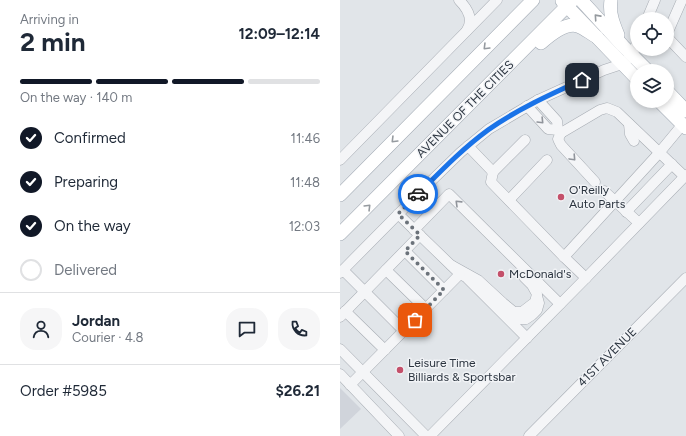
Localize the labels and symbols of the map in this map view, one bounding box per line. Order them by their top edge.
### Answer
one-way arrow [594,14,602,22]
one-way arrow [483,42,491,50]
street label: AVENUE OF THE CITIES [414,58,516,160]
pin [565,63,599,97]
one-way arrow [536,116,544,124]
one-way arrow [391,135,399,143]
one-way arrow [569,154,576,161]
courier [398,174,438,214]
place label: O'Reilly Auto Parts [569,183,626,211]
marker: O'Reilly Auto Parts [556,192,566,202]
one-way arrow [455,200,463,208]
one-way arrow [363,204,371,212]
place label: McDonald's [509,267,572,281]
marker: McDonald's [496,269,506,279]
pin [398,303,432,337]
street label: 41ST AVENUE [575,325,639,389]
place label: Leisure Time Billiards & Sportsbar [408,356,515,384]
marker: Leisure Time Billiards & Sportsbar [395,365,405,375]

